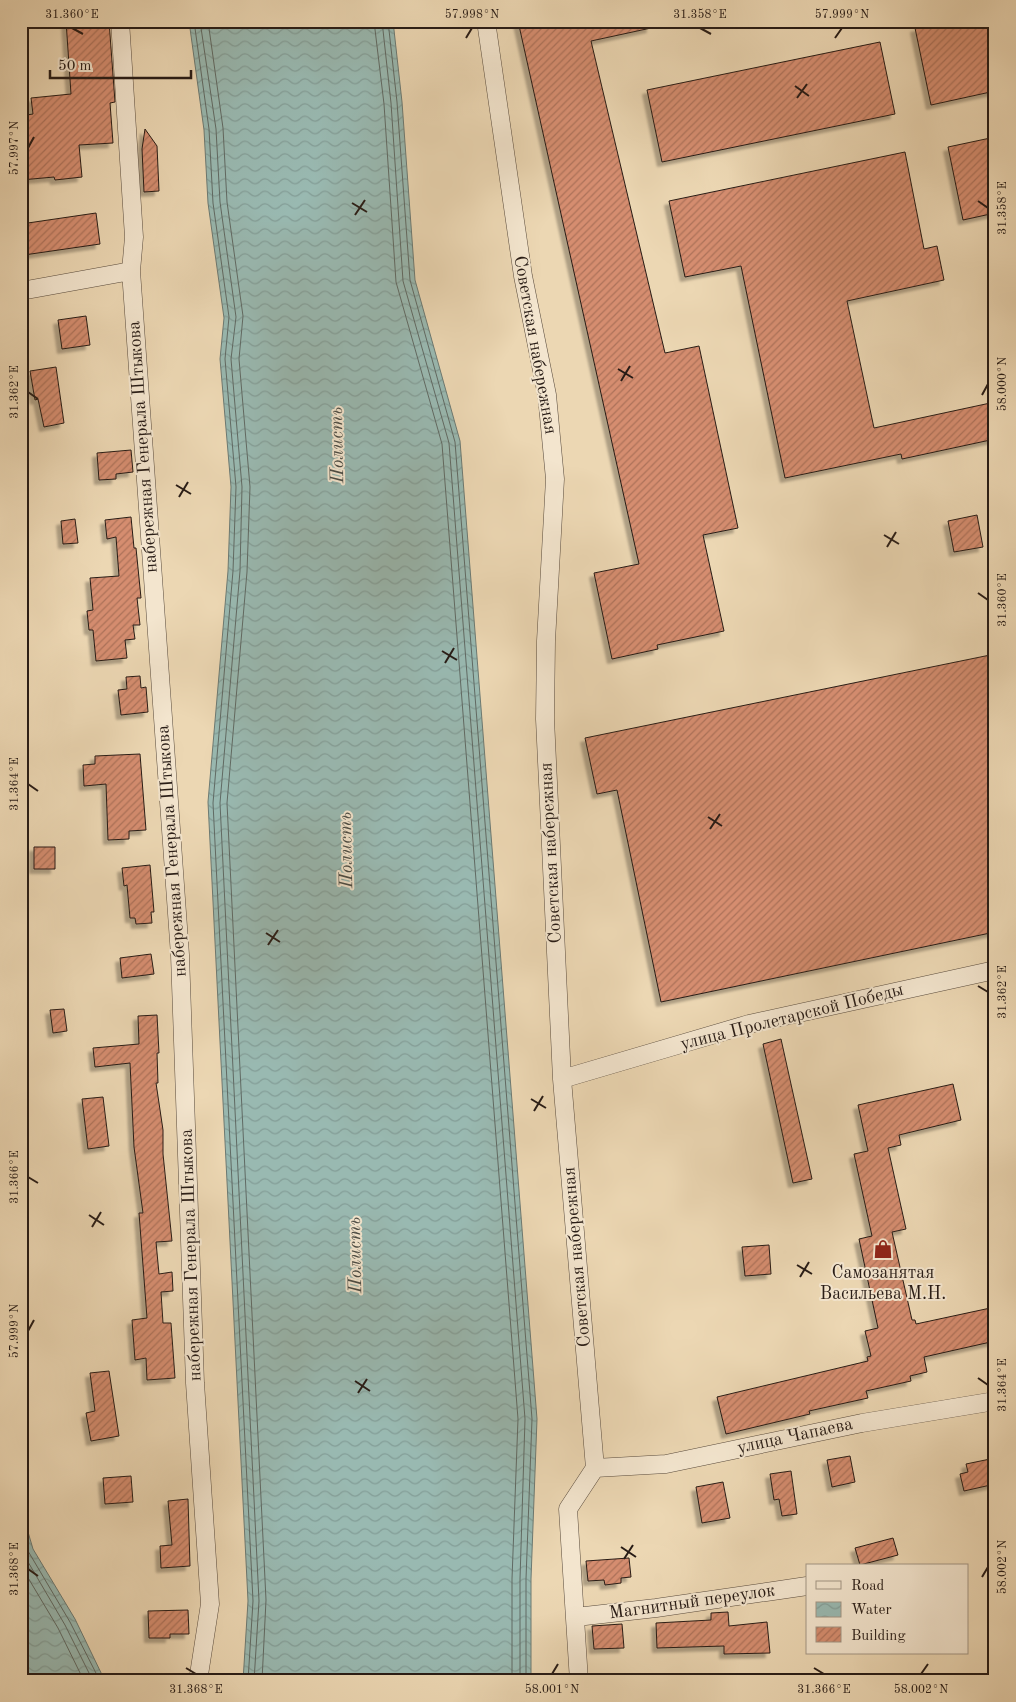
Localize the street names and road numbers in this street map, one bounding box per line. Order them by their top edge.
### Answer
street label: Советская набережная [510,254,560,436]
street label: набережная Генерала Штыкова [125,320,161,574]
street label: набережная Генерала Штыкова [154,724,190,978]
street label: Советская набережная [537,762,565,944]
street label: улица Пролетарской Победы [679,981,905,1053]
street label: набережная Генерала Штыкова [178,1128,204,1381]
street label: Советская набережная [560,1166,594,1348]
street label: улица Чапаева [736,1415,855,1457]
street label: Магнитный переулок [608,1581,776,1623]

